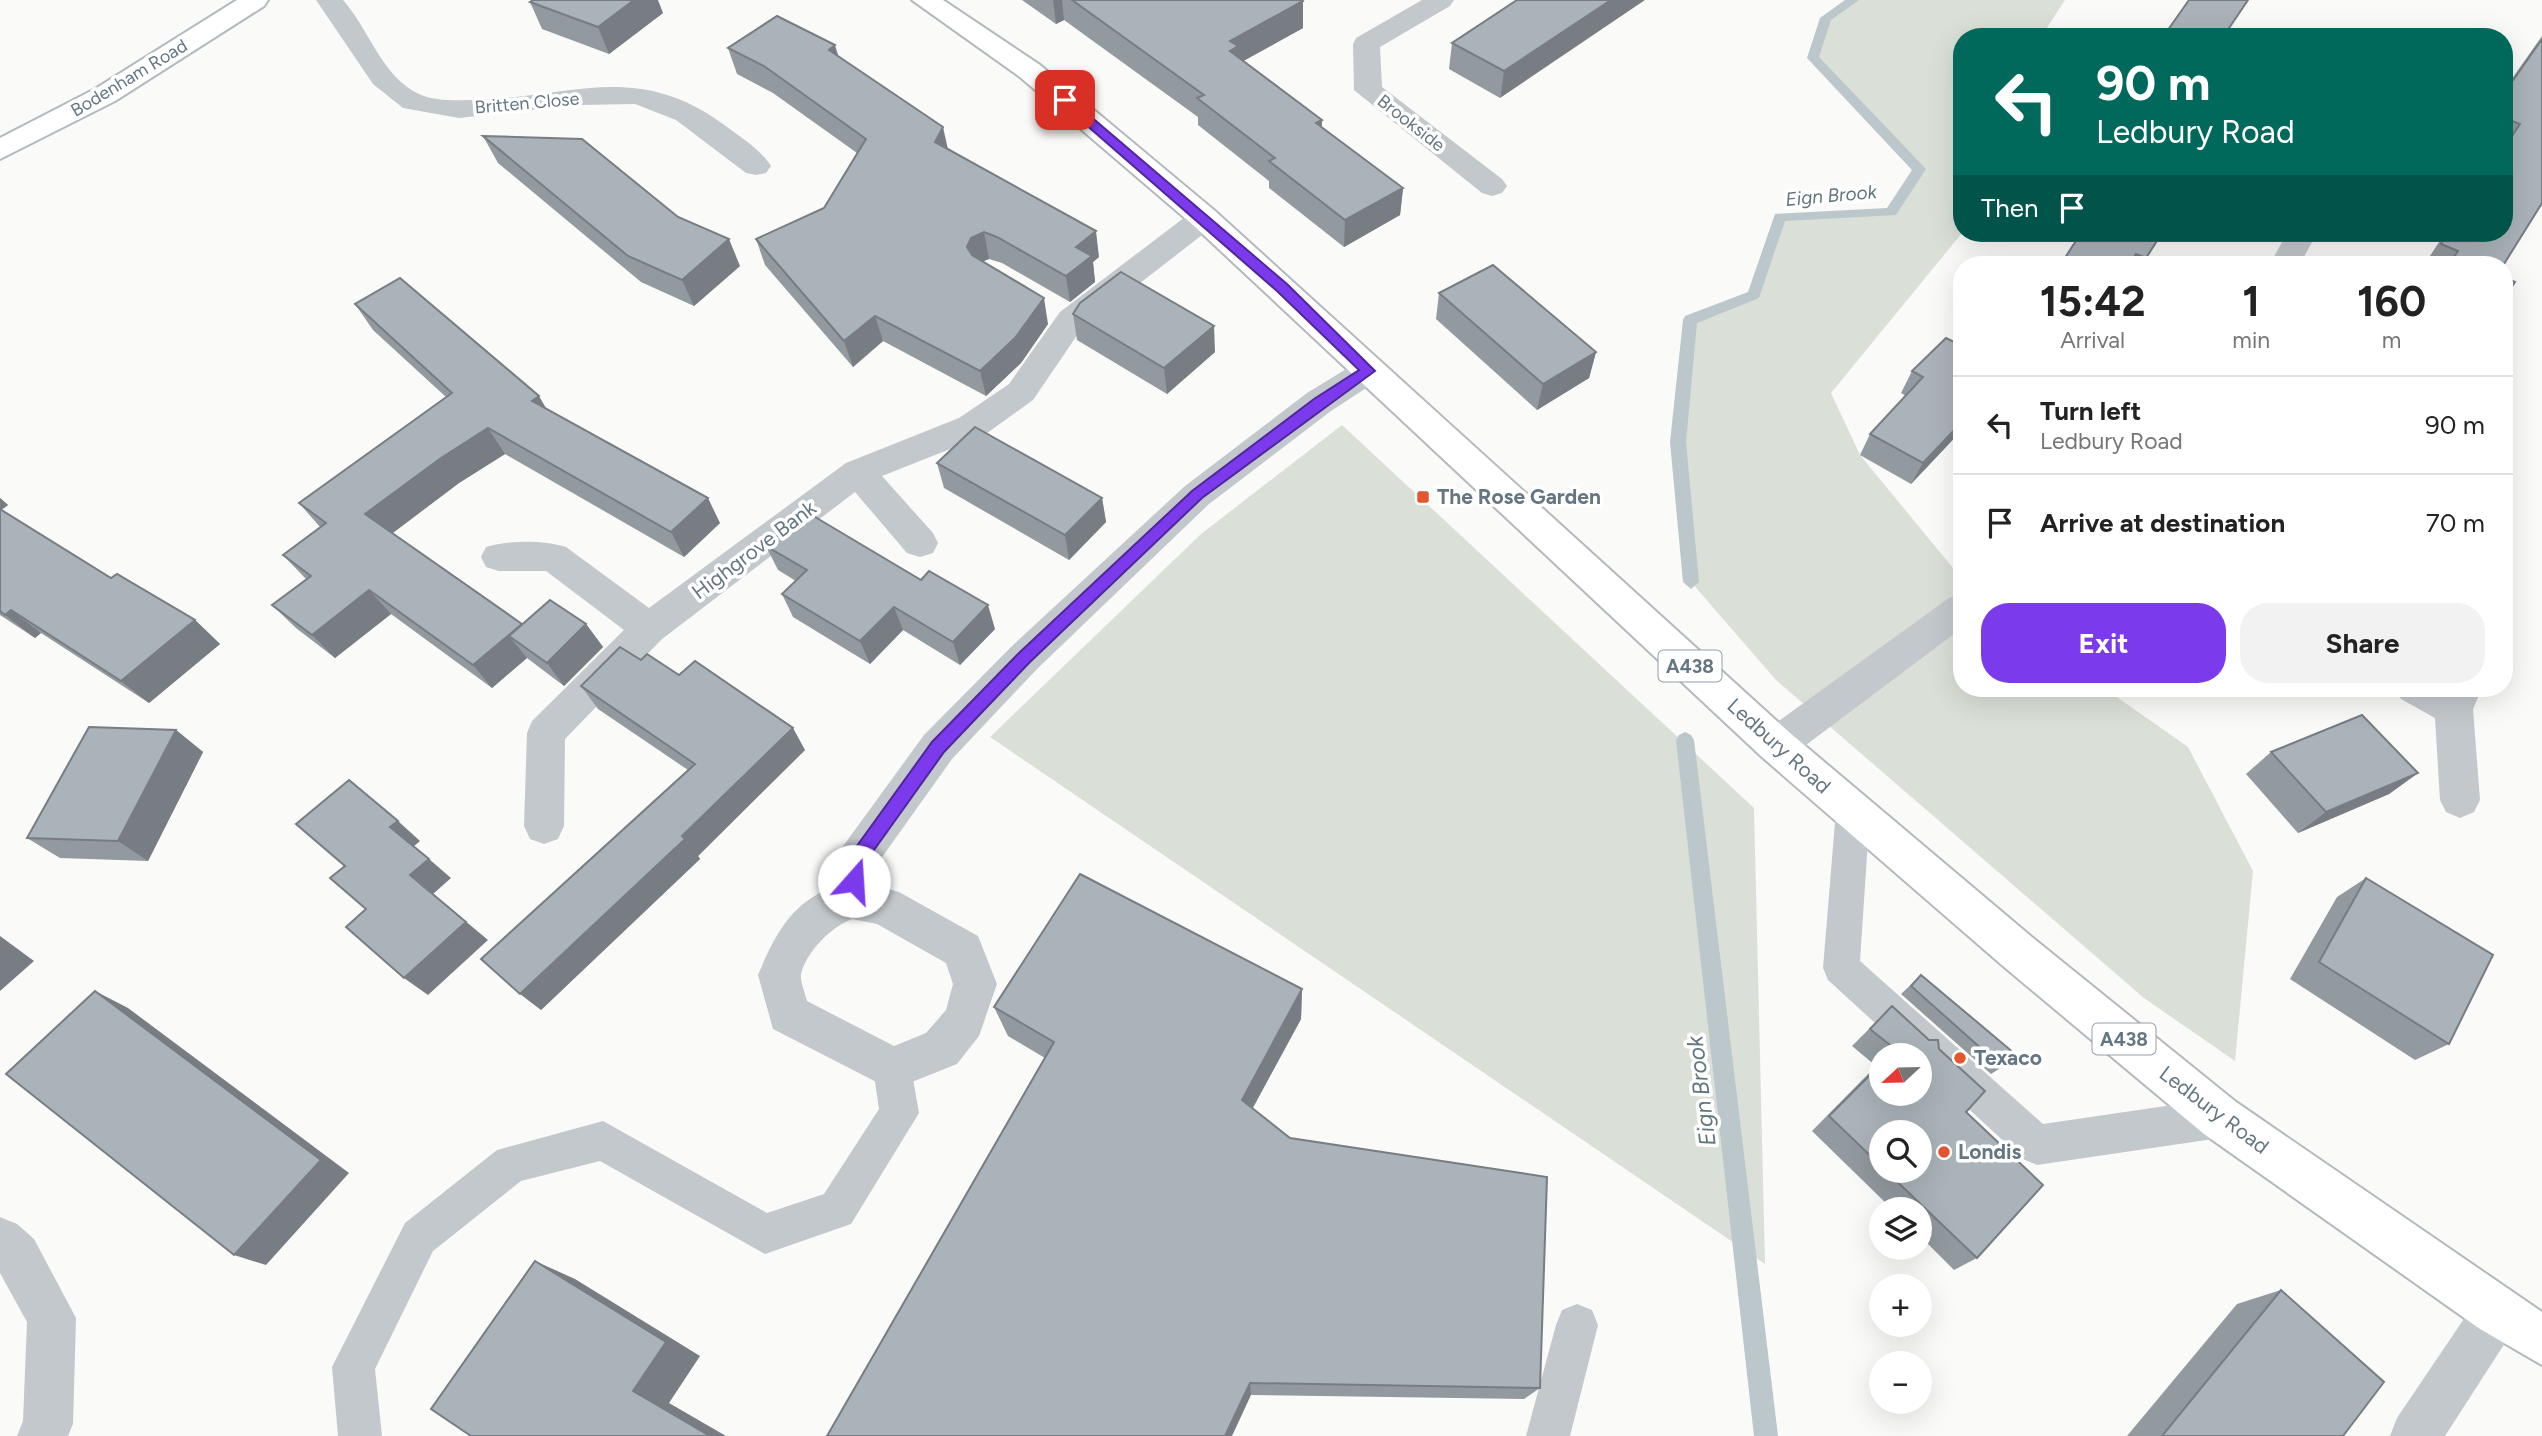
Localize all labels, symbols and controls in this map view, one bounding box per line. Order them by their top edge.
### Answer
street label: Bodenham Road [67,35,191,121]
text: 90 m [2096,53,2211,112]
icon: left [1981,56,2072,147]
pin [1035,70,1095,130]
icon: arrive [1046,81,1084,119]
street label: Britten Close [474,87,580,119]
street label: Brookside [1373,90,1449,156]
text: Ledbury Road [2096,113,2295,151]
water label: Eign Brook [1784,180,1878,211]
icon: arrive [2053,189,2091,227]
text: Then [1981,192,2039,224]
text: 15:42 [2040,276,2146,327]
text: 1 [2242,276,2260,327]
text: 160 [2357,276,2426,327]
text: Arrival [2060,326,2125,354]
text: min [2232,326,2270,354]
text: m [2382,326,2401,354]
text: Turn left [2040,395,2141,427]
icon: left [1981,406,2019,444]
text: 90 m [2425,409,2485,441]
text: Ledbury Road [2040,427,2183,455]
place label: The Rose Garden [1437,484,1601,509]
marker: The Rose Garden [1415,489,1431,505]
street label: Highgrove Bank [687,494,821,604]
icon: arrive [1981,504,2019,542]
text: Arrive at destination [2040,507,2285,539]
text: 70 m [2426,507,2485,539]
button: Exit [1981,603,2226,683]
button: Share [2240,603,2485,683]
road number: A438 [1658,650,1722,681]
street label: Ledbury Road [1723,693,1836,799]
position arrow [817,844,891,918]
road number: A438 [2092,1023,2156,1054]
water label: Eign Brook [1680,1034,1722,1148]
north arrow [1869,1043,1932,1106]
map controls [1869,1043,1932,1414]
place label: Texaco [1974,1045,2042,1070]
marker: Texaco [1952,1050,1968,1066]
street label: Ledbury Road [2155,1060,2274,1159]
button: search [1869,1120,1932,1183]
place label: Londis [1958,1139,2021,1164]
marker: Londis [1936,1144,1952,1160]
button: layers [1869,1197,1932,1260]
button: + [1869,1274,1932,1337]
button: − [1869,1351,1932,1414]

